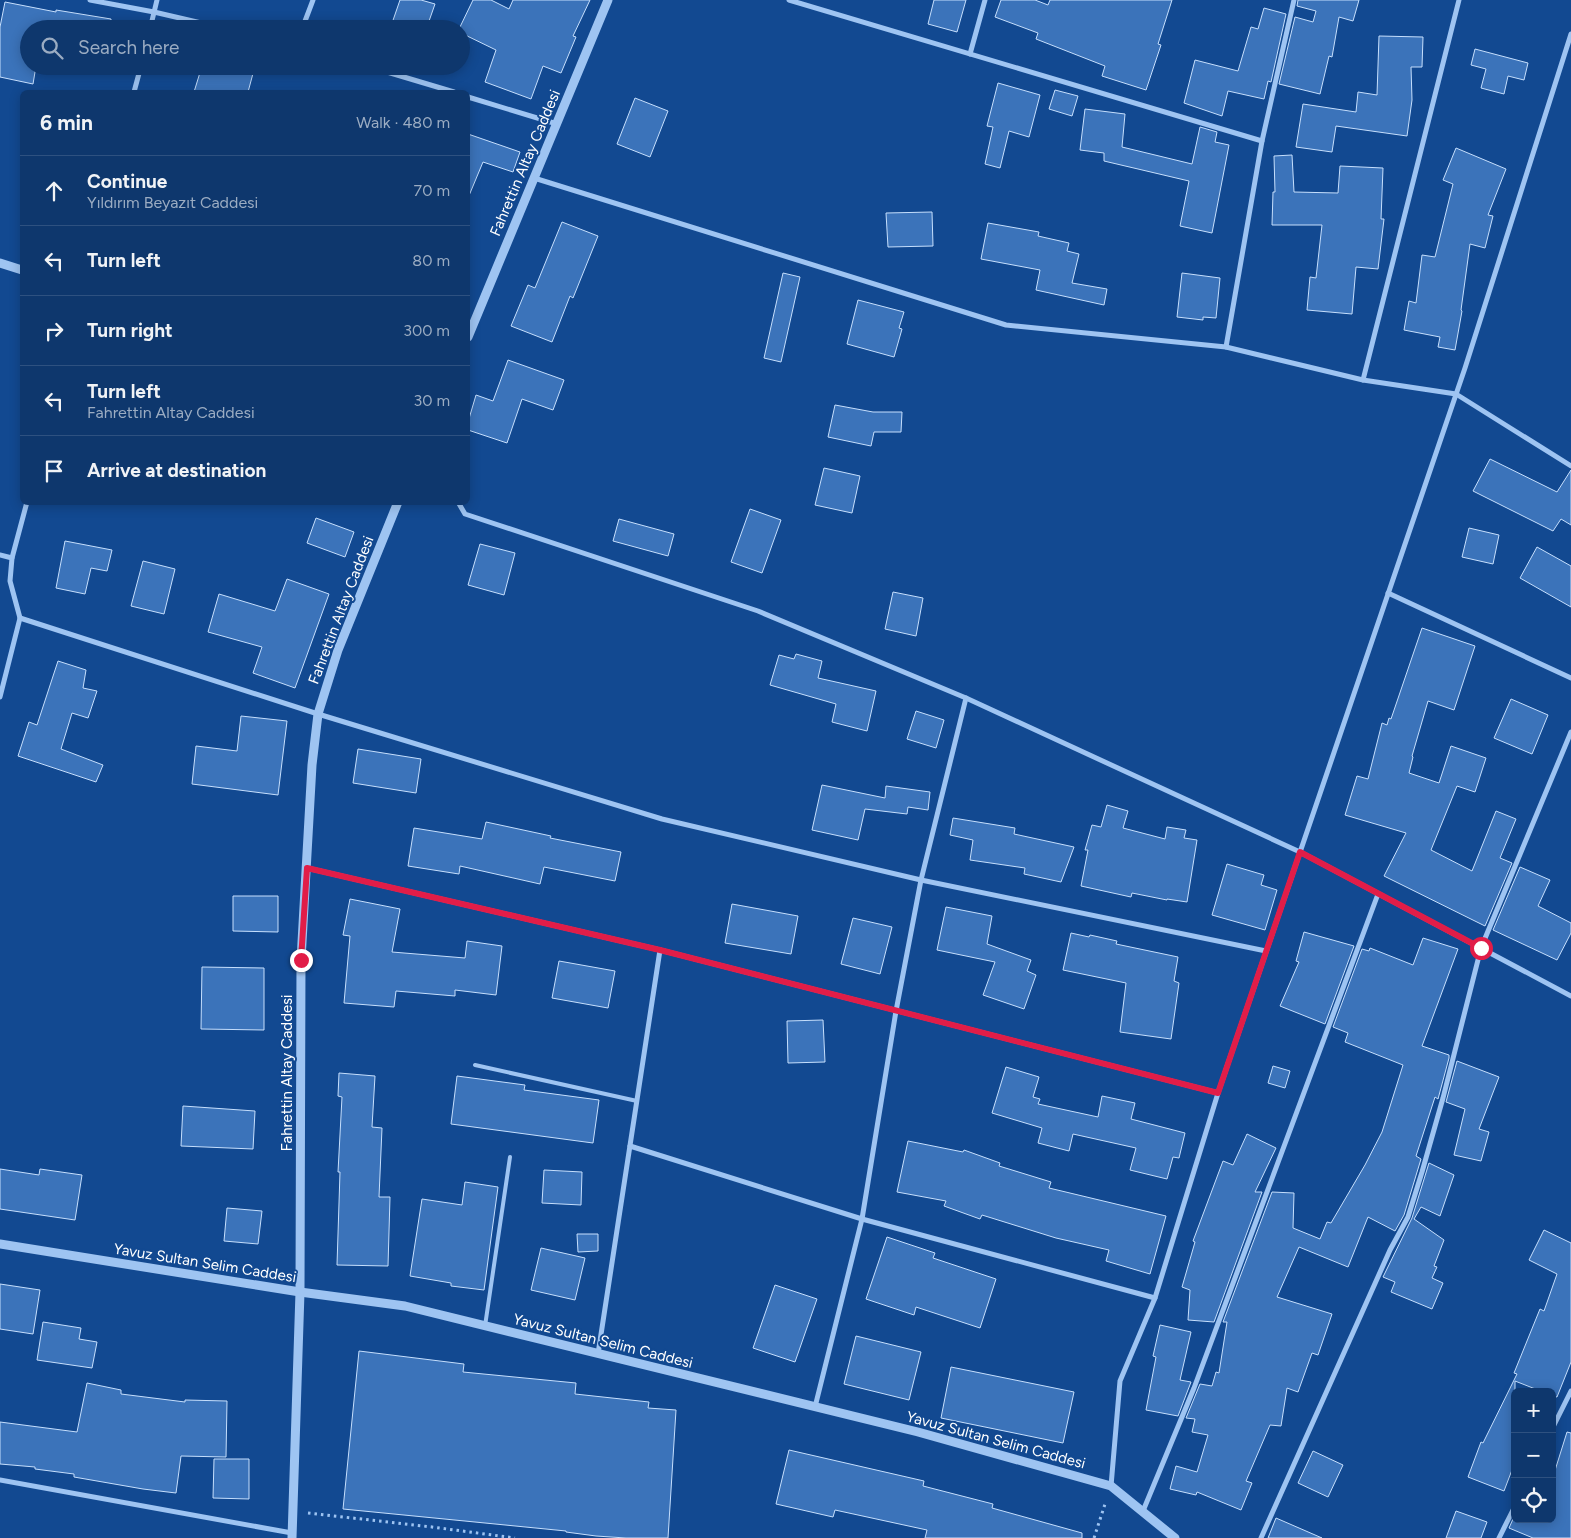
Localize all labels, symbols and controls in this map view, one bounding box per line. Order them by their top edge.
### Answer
search box [20,20,470,75]
icon: search [38,34,66,62]
text: Search here [78,36,180,59]
street label: Fahrettin Altay Caddesi [486,87,564,239]
text: 6 min [40,110,93,135]
text: Walk · 480 m [356,113,450,132]
text: Continue [87,170,167,193]
icon: ahead [40,177,68,205]
text: 70 m [414,181,450,200]
text: Yıldırım Beyazıt Caddesi [87,193,258,212]
icon: left [40,247,68,275]
text: Turn left [87,249,161,272]
text: 80 m [412,251,450,270]
icon: right [40,317,68,345]
text: Turn right [87,319,173,342]
text: 300 m [403,321,450,340]
text: Turn left [87,380,161,403]
icon: left [40,387,68,415]
text: 30 m [413,391,450,410]
text: Fahrettin Altay Caddesi [87,403,255,422]
icon: arrive [40,457,68,485]
text: Arrive at destination [87,459,266,482]
street label: Fahrettin Altay Caddesi [304,533,378,687]
route start [1470,937,1493,960]
route end [290,949,313,972]
street label: Fahrettin Altay Caddesi [278,994,296,1152]
street label: Yavuz Sultan Selim Caddesi [112,1240,298,1286]
street label: Yavuz Sultan Selim Caddesi [511,1310,695,1372]
map controls [1511,1388,1556,1523]
button: + [1511,1388,1556,1433]
street label: Yavuz Sultan Selim Caddesi [905,1407,1087,1473]
button: − [1511,1433,1556,1478]
button: locate [1511,1478,1556,1523]

